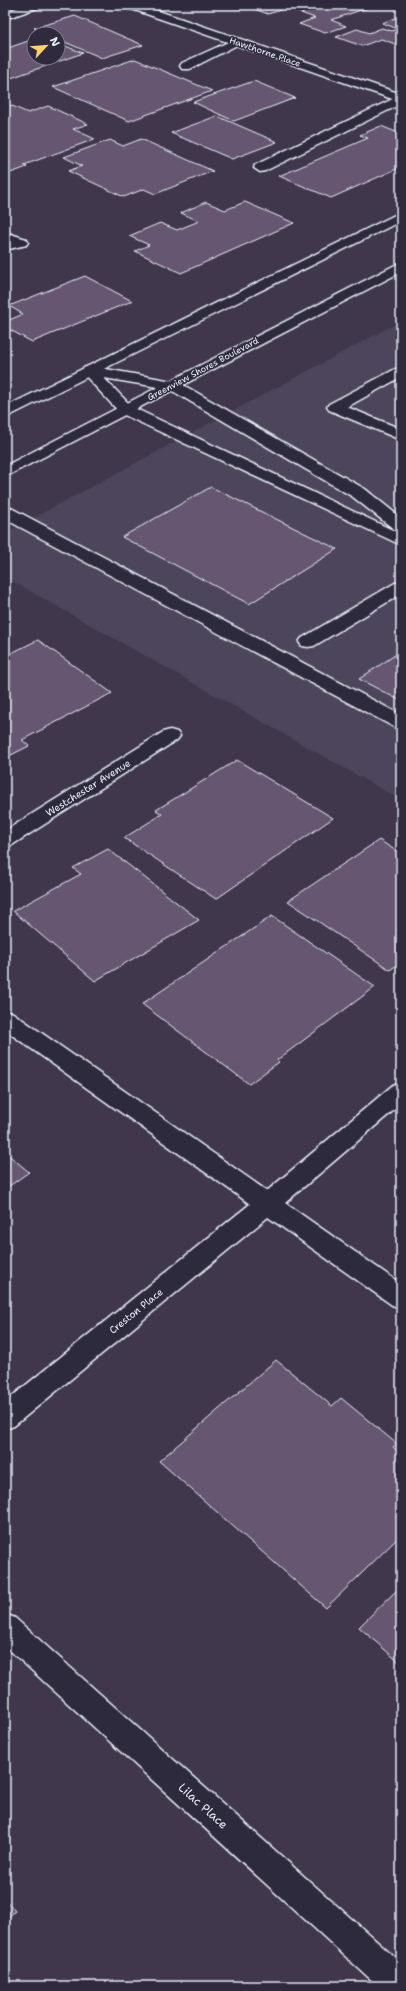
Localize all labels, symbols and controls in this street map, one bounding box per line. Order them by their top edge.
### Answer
north arrow [26,26,66,66]
street label: Hawthorne Place [228,34,302,70]
text: N [46,35,63,49]
street label: Greenview Shores Boulevard [145,334,261,403]
street label: Westchester Avenue [43,756,133,819]
street label: Creston Place [107,1285,166,1337]
street label: Lilac Place [175,1780,231,1833]

